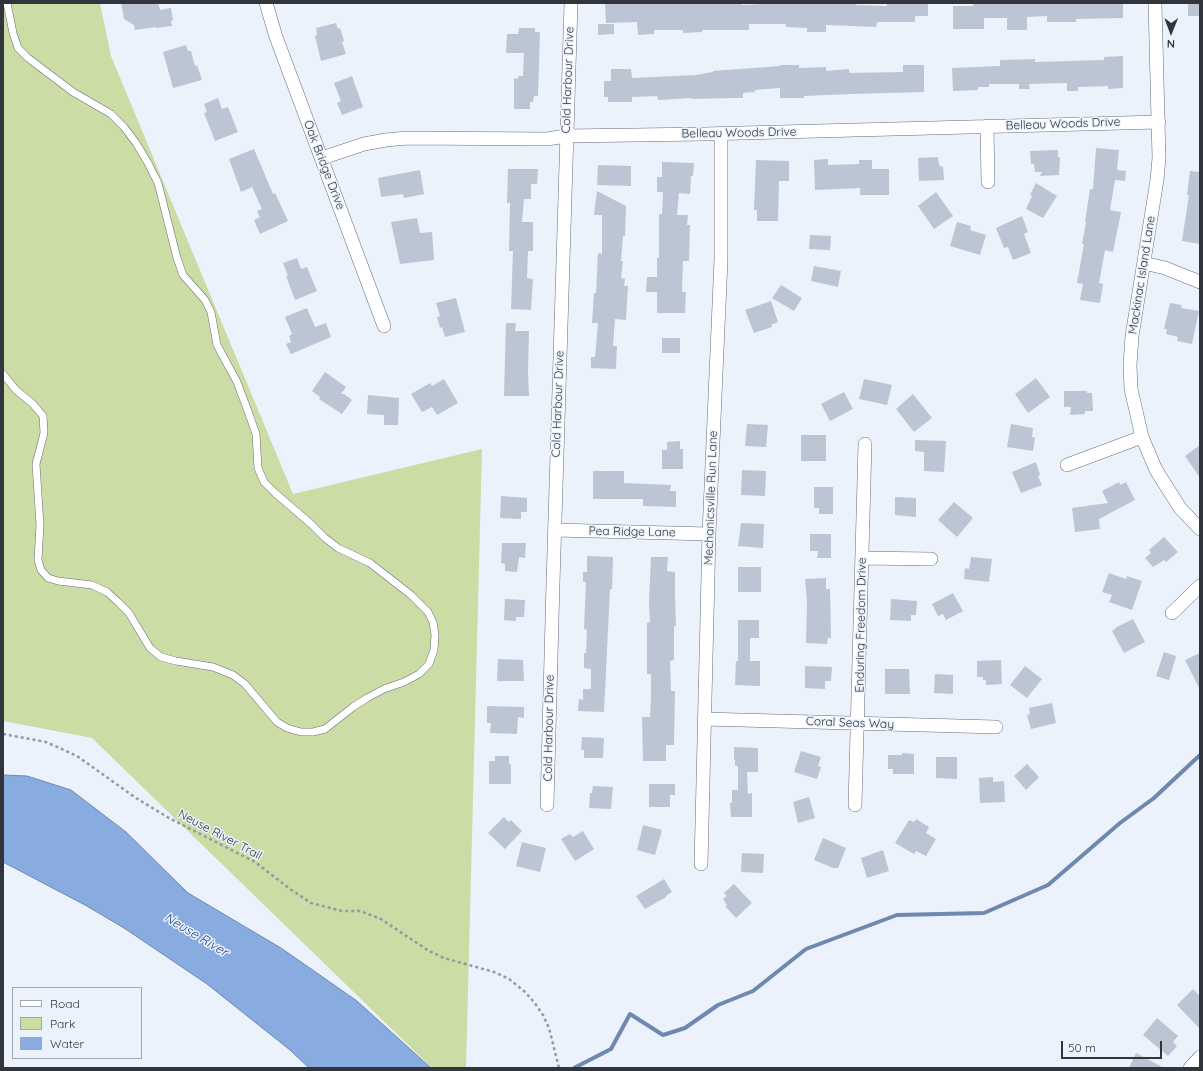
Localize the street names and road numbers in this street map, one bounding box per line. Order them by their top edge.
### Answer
street label: Cold Harbour Drive [559,26,577,134]
street label: Belleau Woods Drive [1005,115,1121,133]
street label: Oak Bridge Drive [300,118,348,212]
street label: Belleau Woods Drive [681,125,797,141]
street label: Mackinac Island Lane [1126,215,1158,335]
street label: Cold Harbour Drive [549,350,567,458]
street label: Mechanicsville Run Lane [701,430,721,566]
street label: Pea Ridge Lane [588,524,676,540]
street label: Enduring Freedom Drive [853,557,869,693]
street label: Cold Harbour Drive [541,674,557,782]
street label: Coral Seas Way [806,714,894,732]
street label: Neuse River Trail [175,807,265,863]

